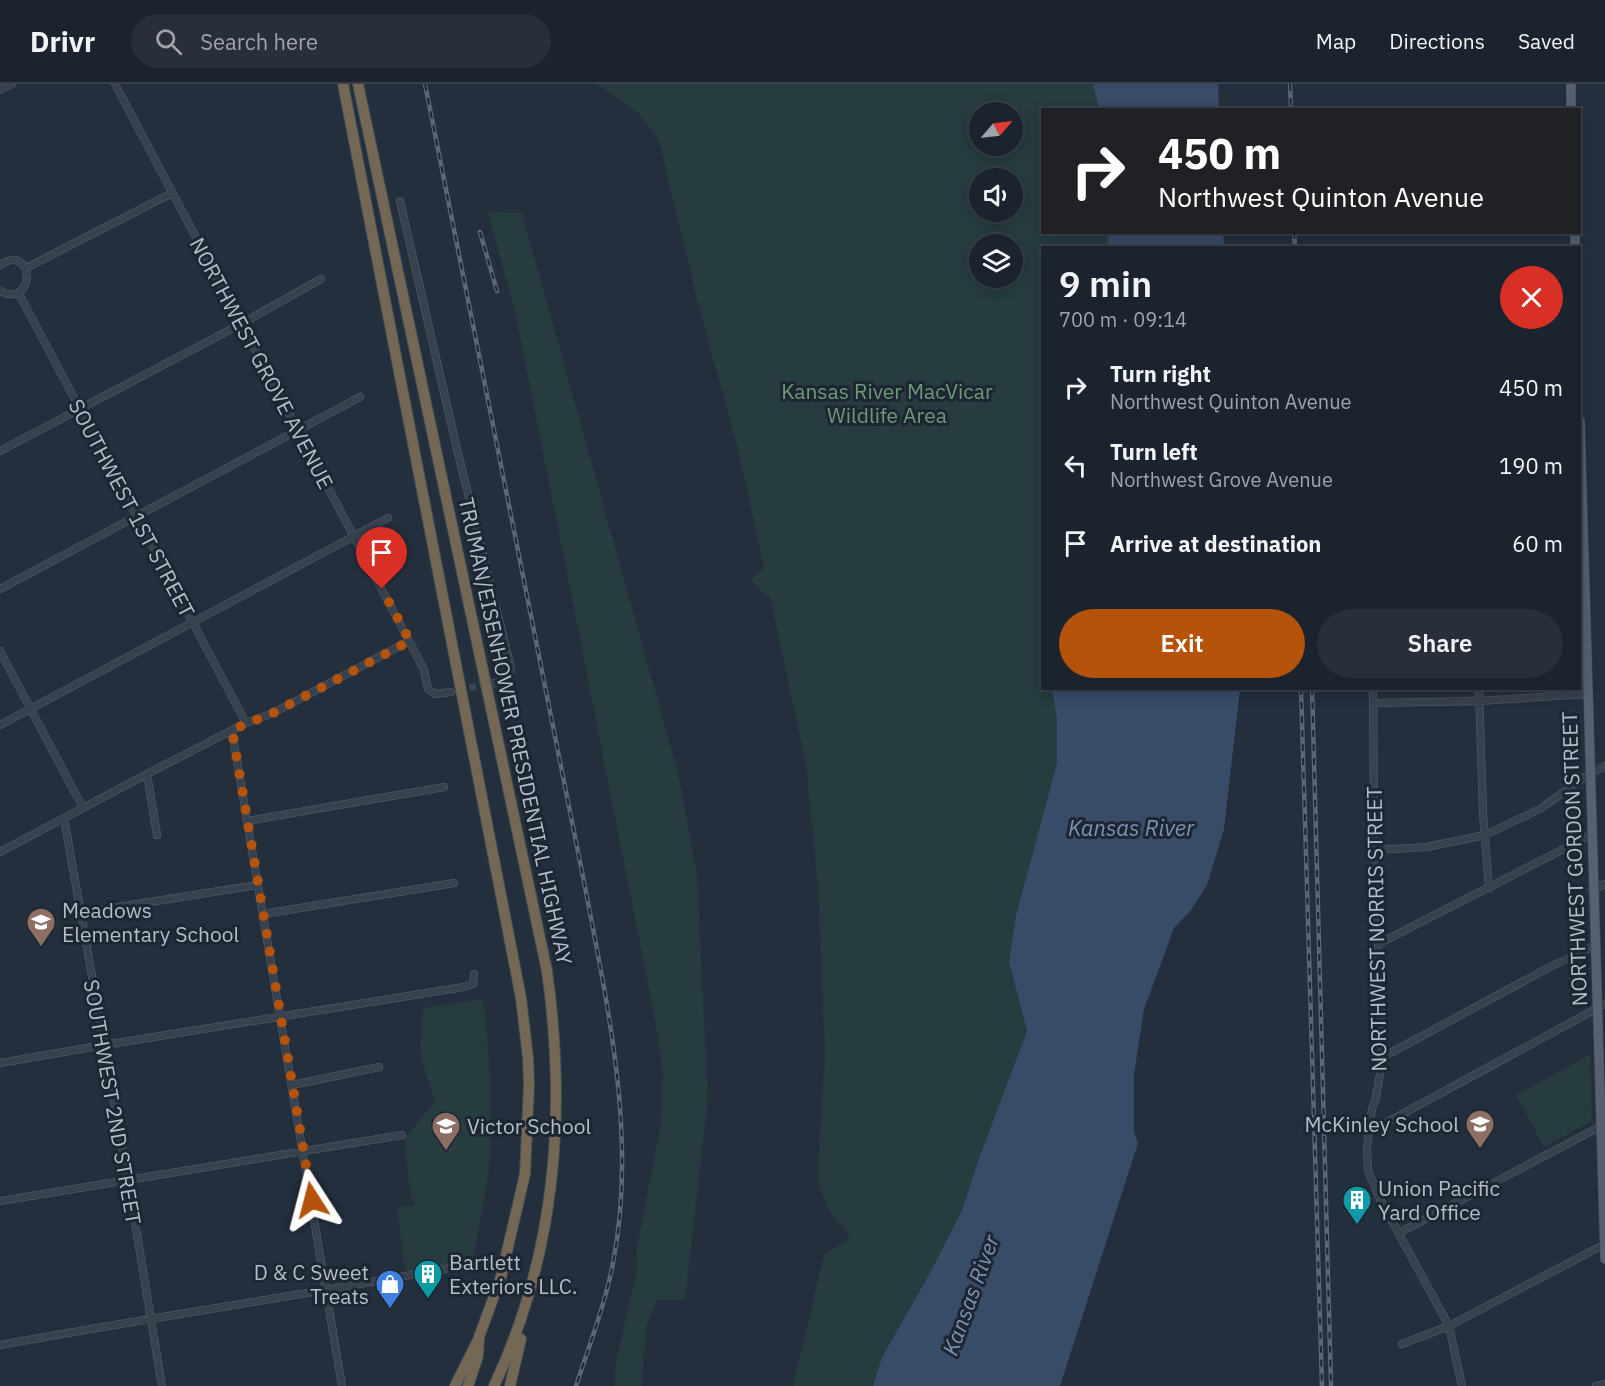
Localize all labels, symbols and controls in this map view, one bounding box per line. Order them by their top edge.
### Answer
search box [131,14,551,68]
text: Drivr [30,23,95,60]
icon: search [152,25,185,58]
text: Search here [200,27,318,56]
text: Map [1316,27,1356,55]
text: Directions [1389,27,1485,55]
text: Saved [1518,27,1575,55]
north arrow [969,102,1023,156]
map controls [969,102,1023,288]
text: 450 m [1158,126,1281,181]
icon: right [1059,132,1137,210]
button: sound [969,168,1023,222]
text: Northwest Quinton Avenue [1158,179,1484,214]
street label: NORTHWEST GROVE AVENUE [184,232,340,494]
button: layers [969,234,1023,288]
text: 9 min [1059,260,1152,307]
button: close [1500,266,1563,329]
text: 700 m · 09:14 [1059,306,1187,333]
text: Turn right [1110,359,1211,388]
icon: right [1059,371,1092,404]
text: 450 m [1499,373,1563,402]
park label: Kansas River MacVicar Wildlife Area [781,377,993,429]
text: Northwest Quinton Avenue [1110,388,1352,415]
street label: SOUTHWEST 1ST STREET [63,394,201,622]
text: Turn left [1110,437,1198,466]
icon: left [1059,449,1092,482]
text: 190 m [1499,451,1563,480]
text: Northwest Grove Avenue [1110,466,1333,493]
street label: TRUMAN/EISENHOWER PRESIDENTIAL HIGHWAY [453,495,579,968]
pin [356,527,407,589]
icon: arrive [1059,527,1092,560]
text: Arrive at destination [1110,529,1321,558]
text: 60 m [1512,529,1563,558]
icon: arrive [365,536,398,569]
button: Exit [1059,609,1305,678]
button: Share [1317,609,1563,678]
street label: NORTHWEST GORDON STREET [1555,711,1593,1007]
street label: NORTHWEST NORRIS STREET [1360,786,1392,1072]
water label: Kansas River [1068,813,1195,842]
place label: Meadows Elementary School [62,896,239,948]
school or university icon: Meadows Elementary School [25,906,57,948]
street label: SOUTHWEST 2ND STREET [78,977,148,1227]
school or university icon: McKinley School [1464,1108,1496,1150]
school or university icon: Victor School [430,1110,462,1152]
place label: McKinley School [1304,1110,1459,1138]
place label: Victor School [467,1112,592,1140]
position arrow [280,1168,344,1232]
place label: Union Pacific Yard Office [1378,1174,1500,1226]
building icon: Union Pacific Yard Office [1341,1184,1373,1226]
water label: Kansas River [935,1230,1006,1359]
place label: Bartlett Exteriors LLC. [449,1248,577,1300]
place label: D & C Sweet Treats [254,1258,369,1310]
building icon: Bartlett Exteriors LLC. [412,1258,444,1300]
shop icon: D & C Sweet Treats [374,1268,406,1310]

